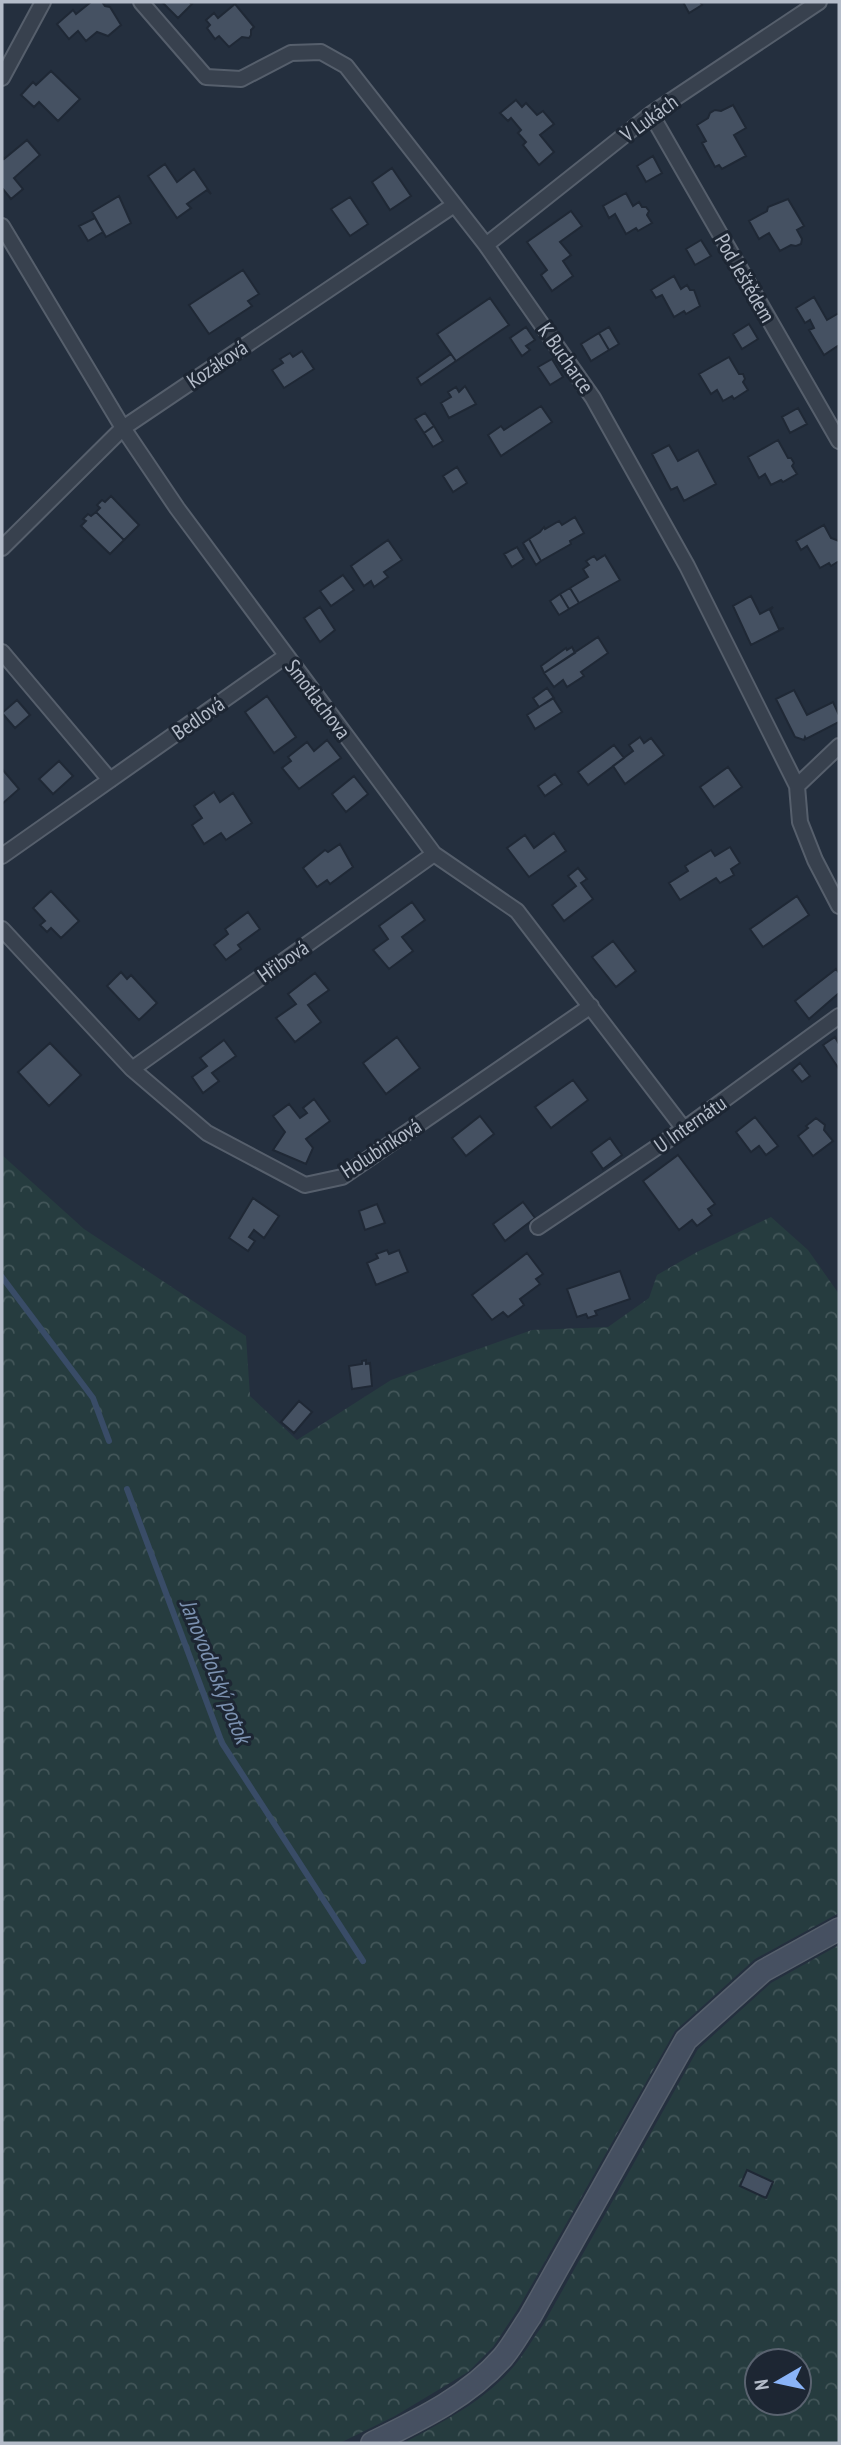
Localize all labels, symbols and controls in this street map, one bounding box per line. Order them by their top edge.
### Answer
street label: V Lukách [614,88,683,148]
street label: Pod Ještědem [709,229,781,327]
street label: K Bucharce [532,318,600,398]
street label: Kozáková [181,334,253,394]
street label: Smotlachova [279,654,357,744]
street label: Bedlová [167,690,229,746]
street label: Hřibová [252,934,314,988]
street label: U Internátu [649,1089,731,1159]
street label: Holubinková [336,1112,426,1184]
water label: Janovodolský potok [173,1594,259,1750]
north arrow [743,2347,813,2417]
text: N [749,2378,774,2392]

